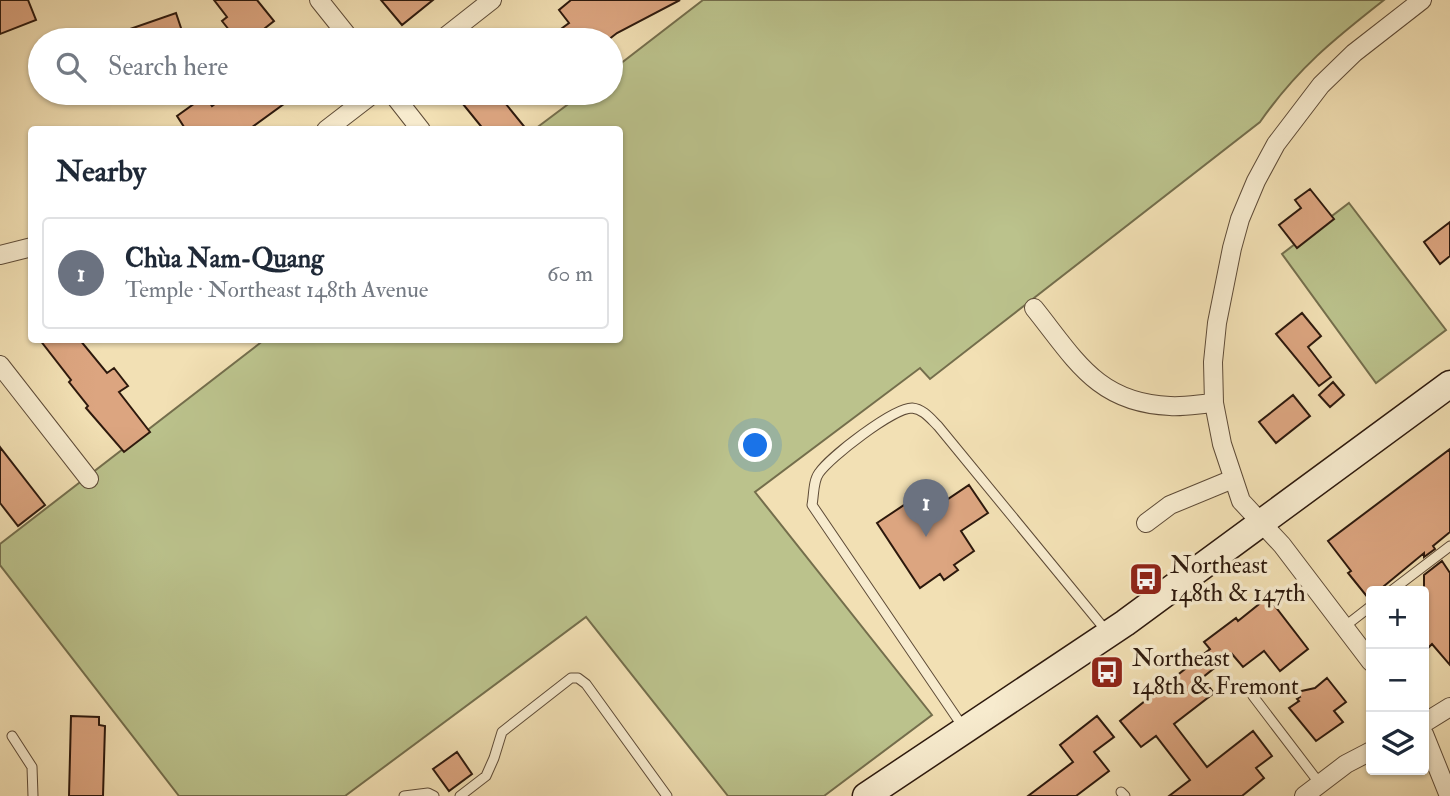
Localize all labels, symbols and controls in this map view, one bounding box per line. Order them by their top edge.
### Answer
search box [28,28,623,105]
icon: search [52,48,90,86]
text: Search here [108,51,228,83]
text: Nearby [56,153,146,190]
text: Chùa Nam-Quang [125,243,324,275]
text: 1 [77,259,85,288]
text: 60 m [547,259,593,288]
text: Temple · Northeast 148th Avenue [125,275,428,304]
your location [738,428,772,462]
pin: 1 [903,479,949,537]
place label: Northeast 148th & 147th [1170,550,1306,609]
bus stop icon: Northeast 148th & 147th [1127,560,1165,598]
map controls [1366,586,1429,775]
button: + [1366,586,1429,649]
place label: Northeast 148th & Fremont [1132,643,1299,702]
button: − [1366,649,1429,712]
bus stop icon: Northeast 148th & Fremont [1088,653,1126,691]
button: layers [1366,712,1429,775]

